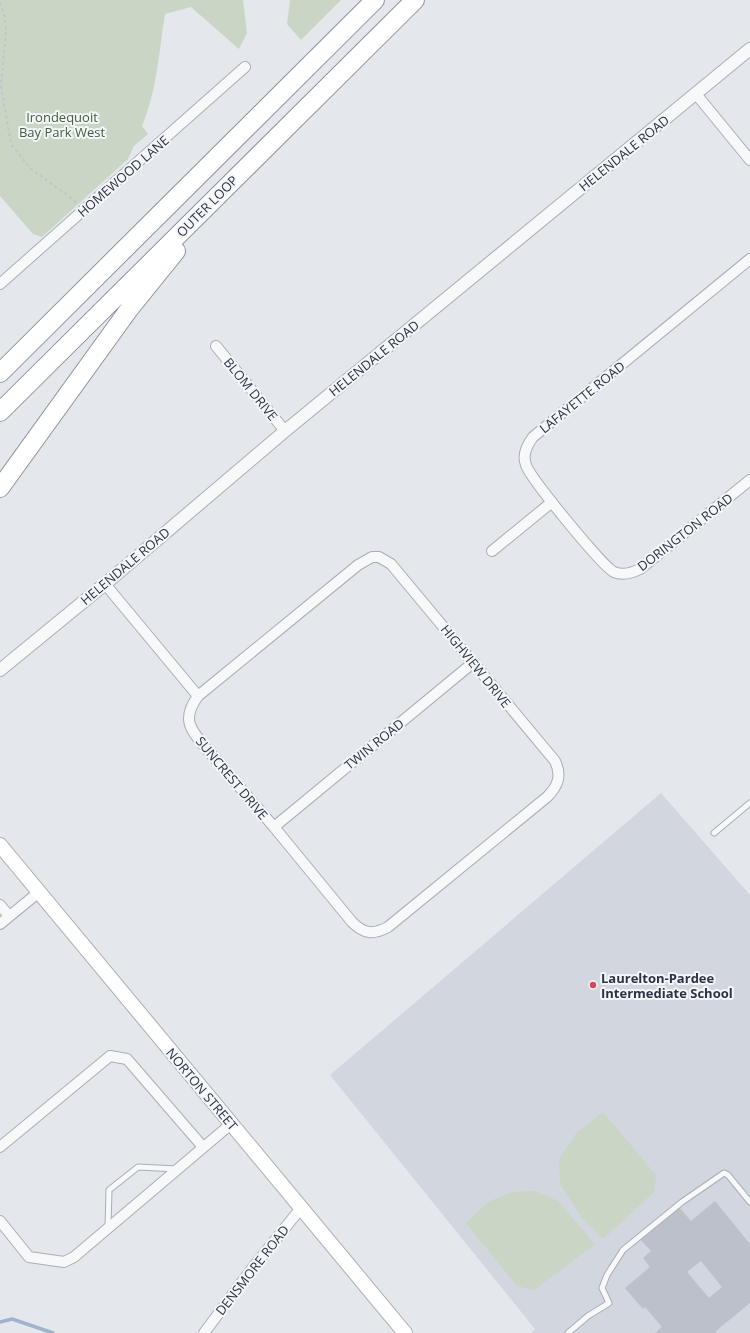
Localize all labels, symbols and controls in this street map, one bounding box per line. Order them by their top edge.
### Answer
park label: Irondequoit Bay Park West [19,108,105,141]
street label: HELENDALE ROAD [575,111,673,195]
street label: HOMEWOOD LANE [73,131,173,221]
street label: OUTER LOOP [172,171,242,241]
street label: HELENDALE ROAD [325,316,423,400]
street label: BLOM DRIVE [220,354,282,424]
street label: LAFAYETTE ROAD [535,357,629,437]
street label: DORINGTON ROAD [633,489,737,575]
street label: HELENDALE ROAD [77,523,173,609]
street label: HIGHVIEW DRIVE [437,621,515,711]
street label: TWIN ROAD [340,714,408,774]
street label: SUNCREST DRIVE [192,733,272,823]
place label: Laurelton-Pardee Intermediate School [601,969,733,1002]
marker: Laurelton-Pardee Intermediate School [588,980,598,990]
street label: NORTON STREET [162,1044,242,1135]
street label: DENSMORE ROAD [211,1221,293,1319]

